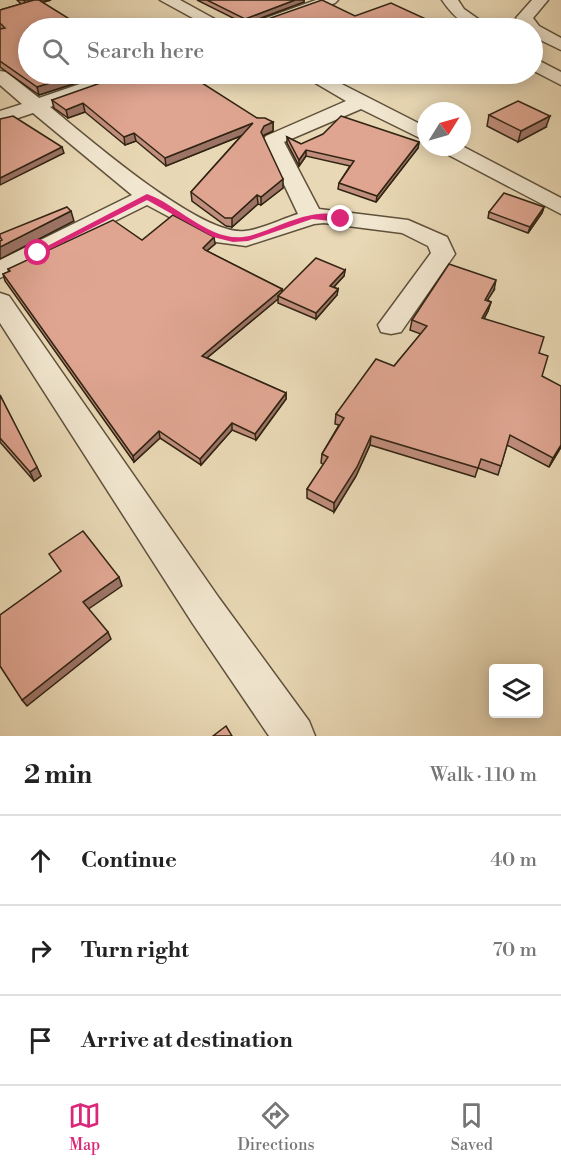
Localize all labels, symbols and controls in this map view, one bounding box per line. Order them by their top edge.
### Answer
search box [18,18,543,84]
icon: search [39,35,72,68]
text: Search here [87,38,204,65]
north arrow [417,102,471,156]
route end [327,205,353,231]
route start [24,239,50,265]
map controls [489,664,543,718]
button: layers [489,664,543,718]
text: 2 min [24,759,92,791]
text: Walk · 110 m [430,763,537,788]
icon: ahead [24,844,57,877]
text: Continue [81,847,177,874]
text: 40 m [490,848,537,873]
icon: right [24,934,57,967]
text: Turn right [81,937,189,964]
text: 70 m [493,938,537,963]
icon: arrive [24,1024,57,1057]
text: Arrive at destination [81,1027,293,1054]
tab: Map [68,1099,101,1155]
tab: Directions [237,1099,315,1155]
tab: Saved [451,1099,493,1155]

